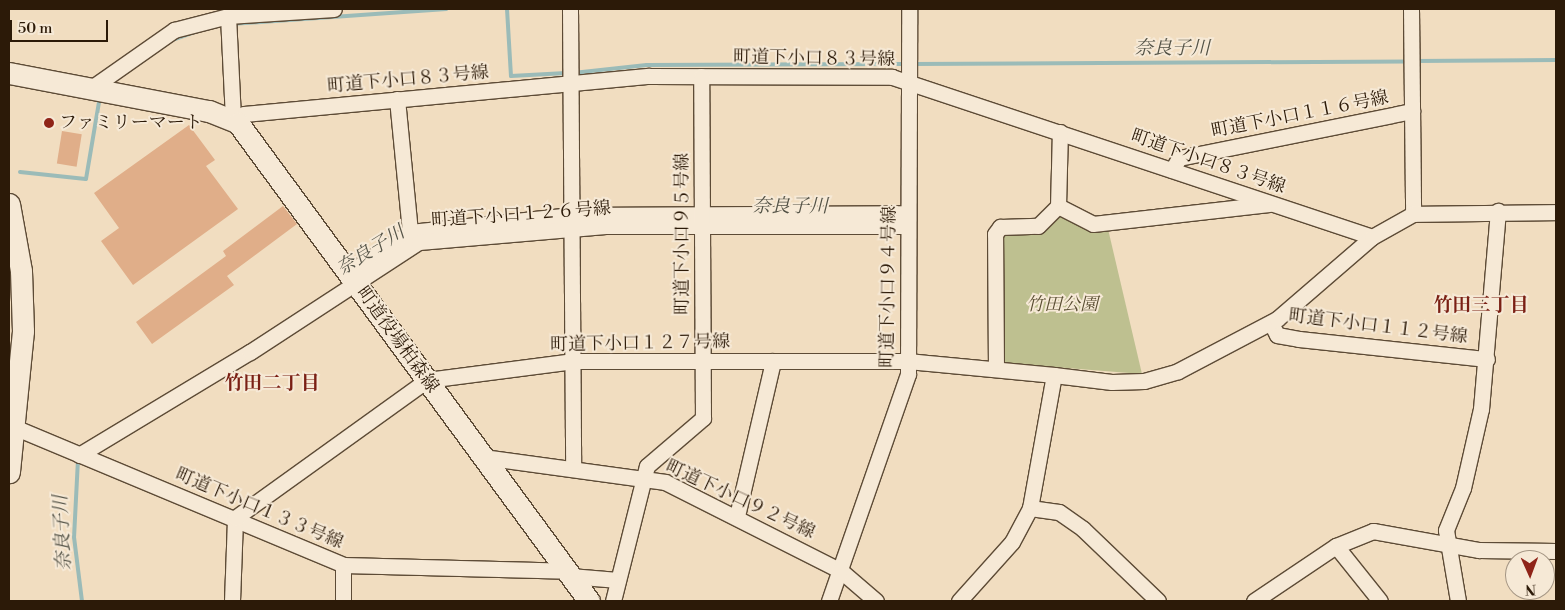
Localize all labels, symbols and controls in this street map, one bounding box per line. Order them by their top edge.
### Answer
scale bar [12,10,110,42]
text: 50 m [18,19,52,38]
water label: 奈良子川 [1134,38,1210,60]
street label: 町道下小口８３号線 [733,47,895,71]
street label: 町道下小口８３号線 [326,62,490,98]
street label: 町道下小口１１６号線 [1210,87,1390,143]
place label: ファミリーマート [59,112,203,134]
marker: ファミリーマート [43,117,55,129]
street label: 町道下小口８３号線 [1128,125,1288,199]
street label: 町道下小口９５号線 [672,153,694,315]
water label: 奈良子川 [752,196,828,218]
street label: 町道下小口１２６号線 [430,198,612,232]
street label: 町道下小口９４号線 [877,206,901,368]
water label: 奈良子川 [333,221,409,281]
street label: 町道役場柏森線 [351,283,443,397]
park label: 竹田公園 [1026,294,1098,316]
district label: 竹田三丁目 [1434,295,1528,317]
street label: 町道下小口１１２号線 [1287,305,1469,349]
street label: 町道下小口１２７号線 [550,332,730,356]
district label: 竹田二丁目 [225,373,319,395]
street label: 町道下小口９２号線 [662,456,818,544]
street label: 町道下小口１３３号線 [172,464,346,554]
water label: 奈良子川 [50,494,76,572]
north arrow [1505,550,1555,600]
text: N [1525,580,1536,598]

